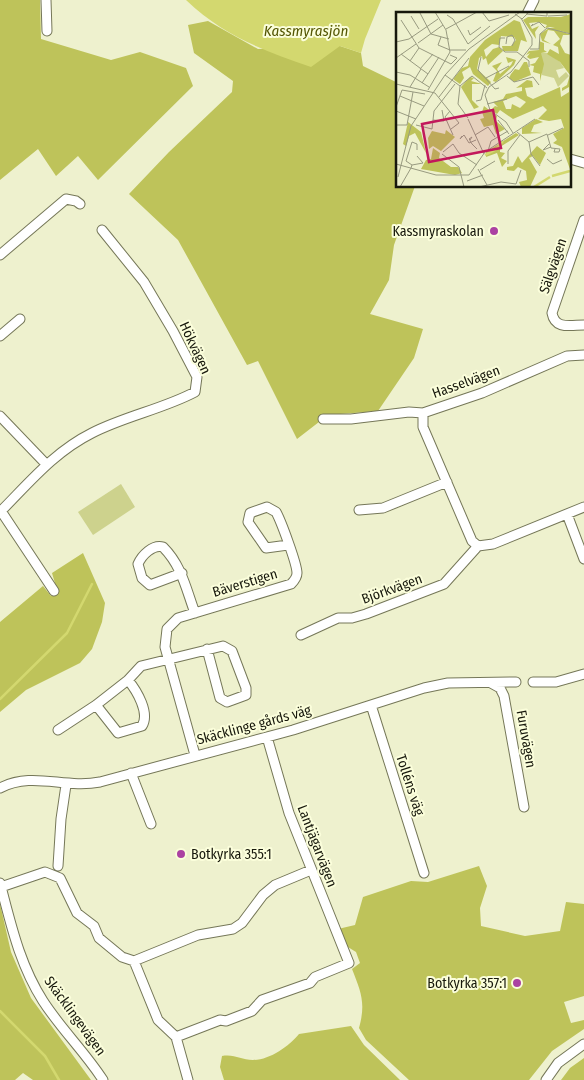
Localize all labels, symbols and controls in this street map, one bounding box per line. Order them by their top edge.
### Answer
inset map [396,12,572,188]
water label: Kassmyrasjön [264,22,348,40]
place label: Kassmyraskolan [392,223,484,240]
marker: Kassmyraskolan [488,225,500,237]
street label: Sälgvägen [536,236,570,296]
street label: Hökvägen [176,319,214,377]
street label: Hasselvägen [430,362,502,402]
street label: Bäverstigen [211,565,279,601]
street label: Björkvägen [359,570,425,608]
street label: Skäcklinge gårds väg [195,701,313,748]
street label: Furuvägen [513,709,539,769]
street label: Tolléns väg [392,752,428,818]
street label: Lantjägarvägen [294,803,340,889]
place label: Botkyrka 355:1 [191,846,272,863]
marker: Botkyrka 355:1 [175,848,187,860]
street label: Skäcklingevägen [41,973,109,1059]
place label: Botkyrka 357:1 [427,975,507,992]
marker: Botkyrka 357:1 [511,977,523,989]

